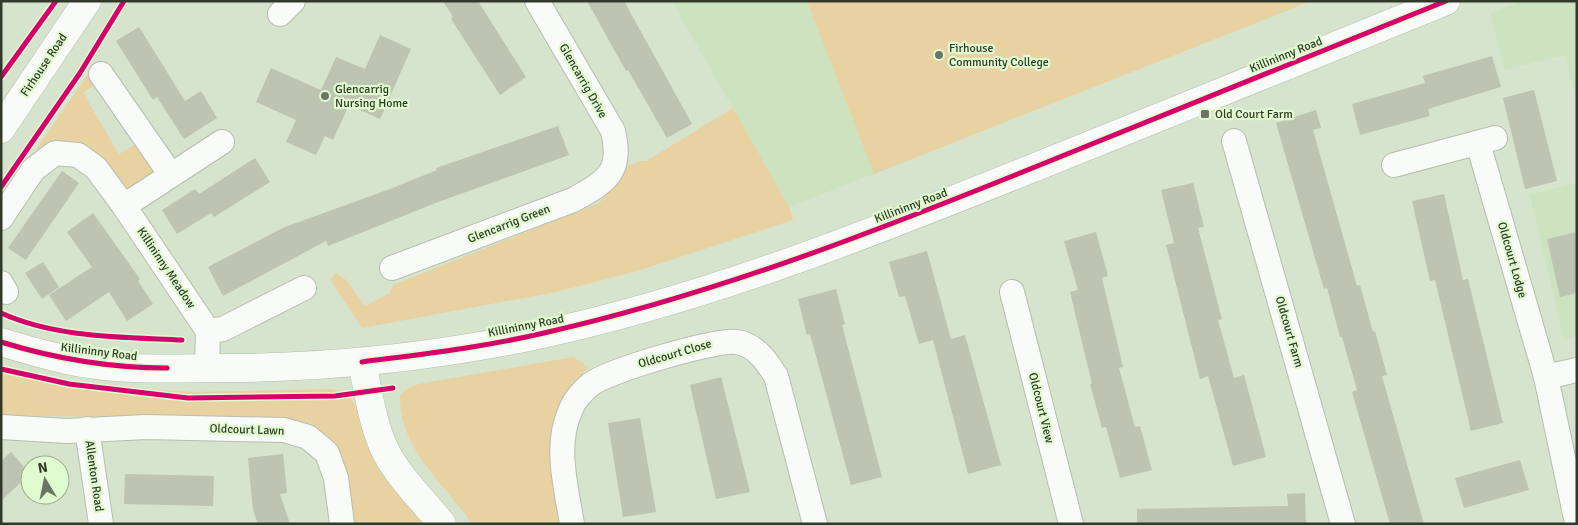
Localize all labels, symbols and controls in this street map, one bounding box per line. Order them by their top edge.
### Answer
street label: Firhouse Road [17,31,71,99]
street label: Killininny Road [1247,34,1325,76]
street label: Glencarrig Drive [556,41,610,121]
place label: Firhouse Community College [949,41,1049,70]
marker: Firhouse Community College [933,49,945,61]
place label: Glencarrig Nursing Home [335,82,408,111]
marker: Glencarrig Nursing Home [319,90,331,102]
place label: Old Court Farm [1215,107,1293,122]
marker: Old Court Farm [1199,108,1211,120]
street label: Killininny Road [872,185,950,227]
street label: Glencarrig Green [466,201,552,247]
street label: Oldcourt Lodge [1494,220,1530,300]
street label: Killininny Meadow [133,225,199,312]
street label: Oldcourt Farm [1272,295,1306,369]
street label: Killininny Road [487,311,565,341]
street label: Oldcourt Close [637,336,713,372]
street label: Killininny Road [60,340,138,364]
street label: Oldcourt View [1025,371,1057,445]
street label: Oldcourt Lawn [209,421,285,439]
street label: Allenton Road [82,439,106,513]
north arrow [20,455,70,505]
text: N [37,458,49,477]

